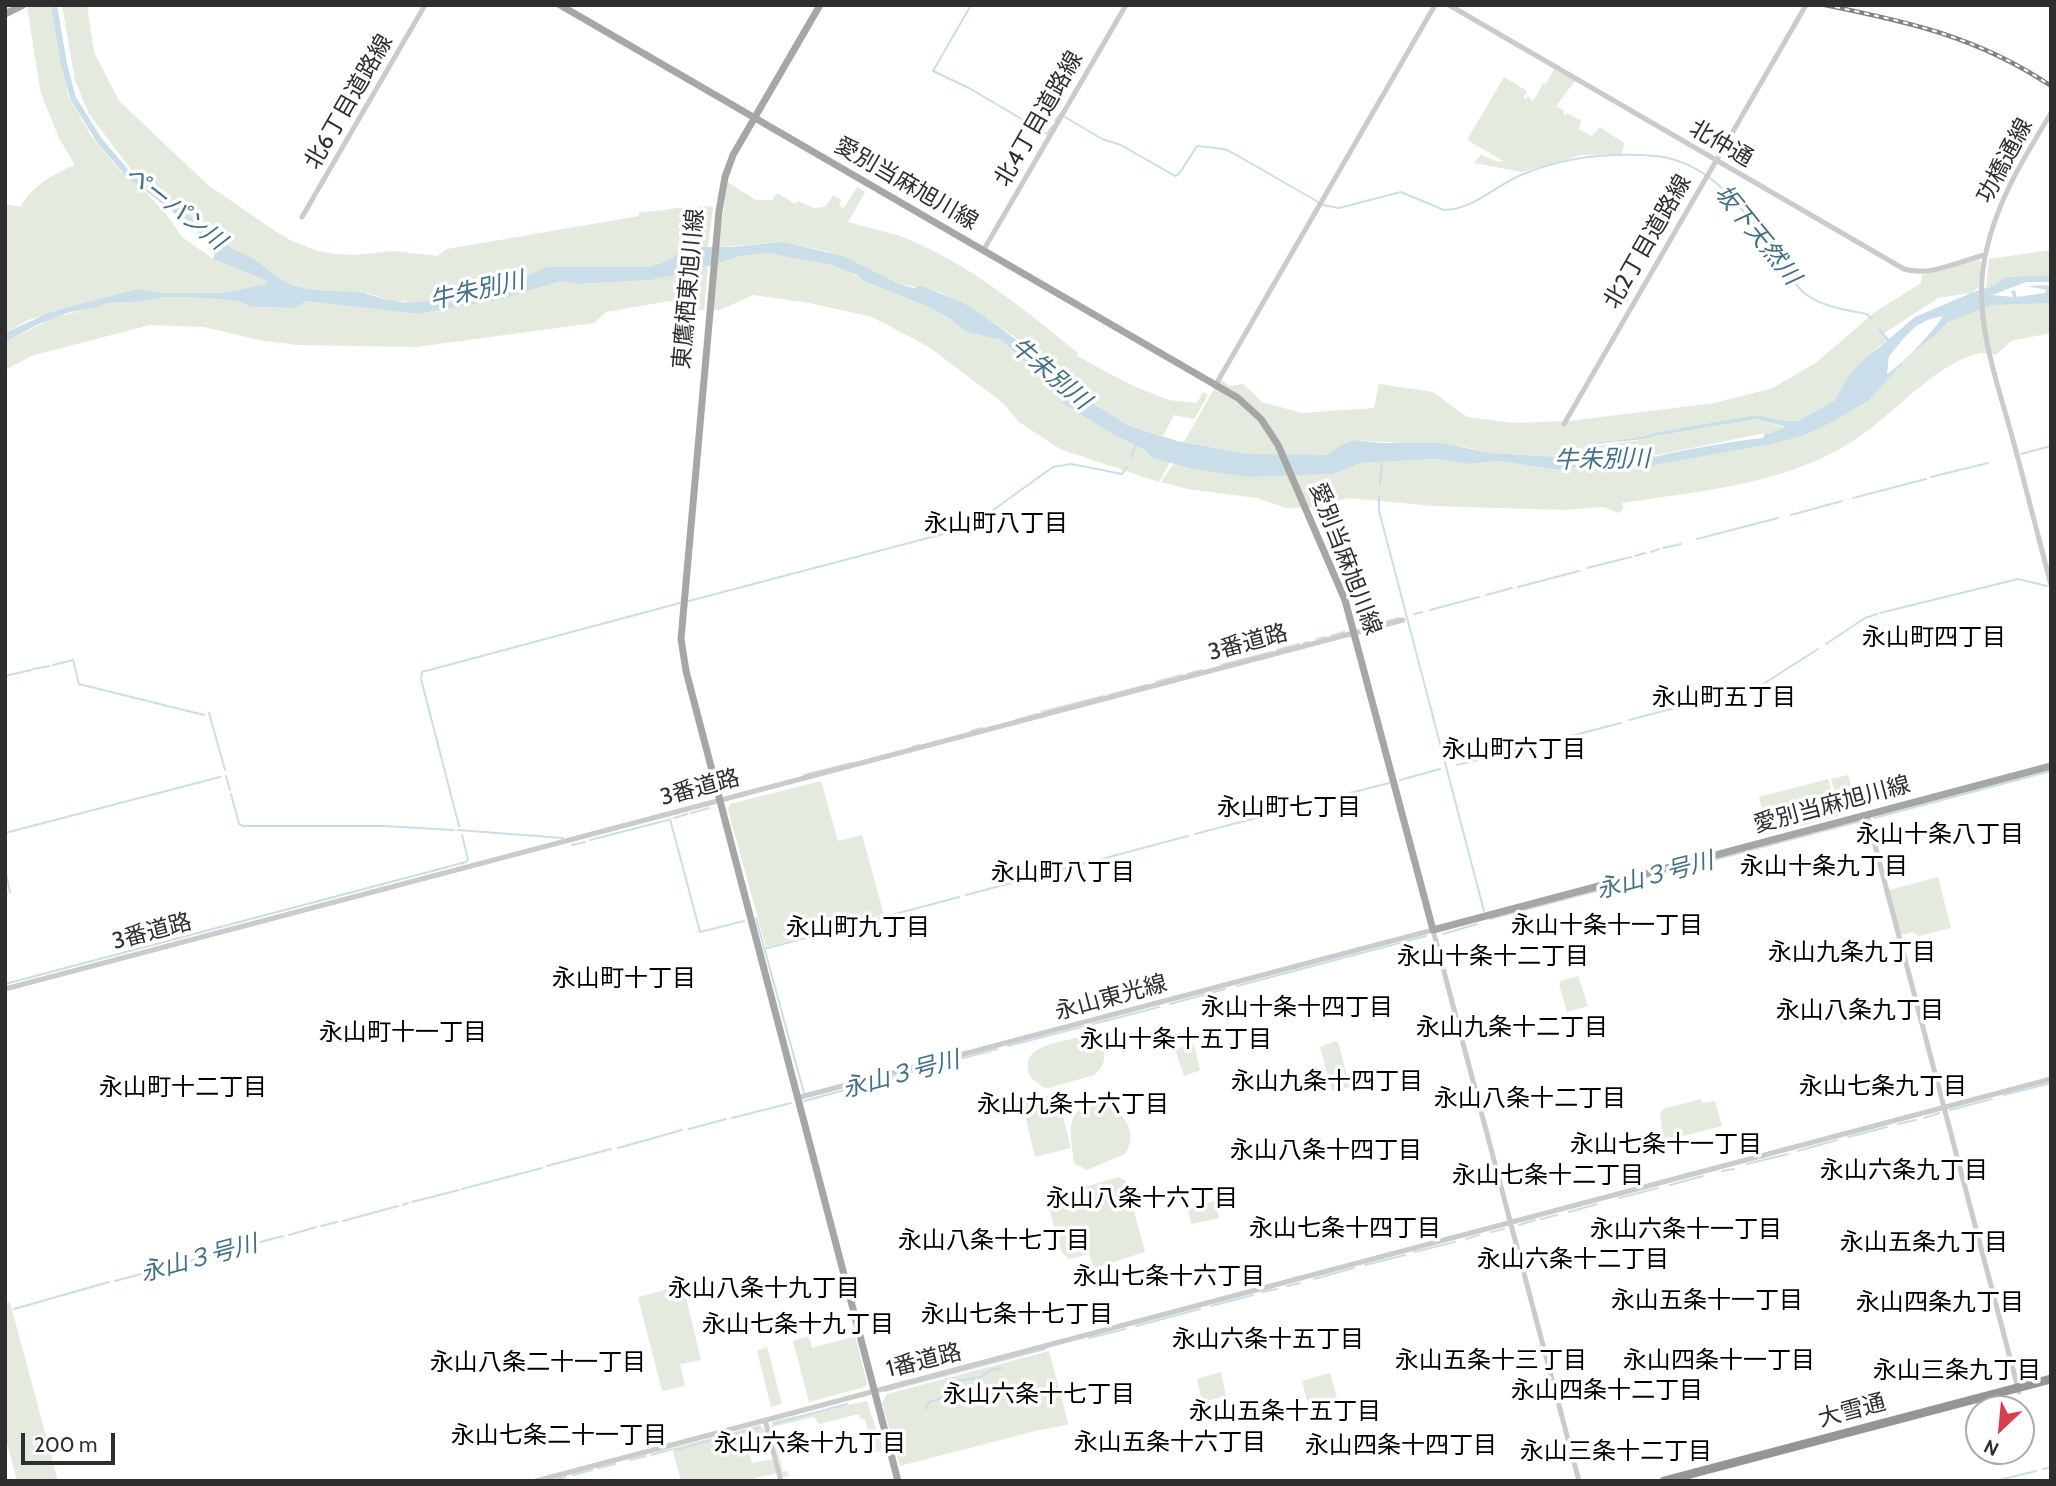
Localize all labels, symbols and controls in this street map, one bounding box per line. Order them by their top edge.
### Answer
street label: 北6丁目道路線 [299,30,399,174]
street label: 北4丁目道路線 [989,47,1089,191]
street label: 功橋通線 [1971,114,2039,208]
street label: 北仲通 [1684,115,1758,173]
street label: 愛別当麻旭川線 [829,132,983,236]
water label: ペーパン川 [119,160,231,256]
street label: 北2丁目道路線 [1599,170,1697,314]
water label: 坂下天然川 [1708,179,1806,291]
street label: 東鷹栖東旭川線 [668,208,710,370]
water label: 牛朱別川 [427,266,527,316]
water label: 牛朱別川 [1004,332,1096,416]
water label: 牛朱別川 [1554,445,1650,475]
street label: 愛別当麻旭川線 [1303,479,1387,639]
district label: 永山町八丁目 [924,510,1068,538]
street label: 3番道路 [1205,619,1291,667]
district label: 永山町四丁目 [1862,624,2006,652]
district label: 永山町五丁目 [1652,684,1796,712]
district label: 永山町六丁目 [1442,736,1586,764]
street label: 3番道路 [657,764,743,812]
street label: 愛別当麻旭川線 [1751,771,1913,839]
district label: 永山町七丁目 [1217,794,1361,822]
district label: 永山十条八丁目 [1856,821,2024,849]
water label: 永山３号川 [1593,847,1717,905]
district label: 永山十条九丁目 [1740,853,1908,881]
district label: 永山町八丁目 [991,859,1135,887]
street label: 3番道路 [109,908,195,956]
district label: 永山十条十一丁目 [1511,912,1703,940]
district label: 永山町九丁目 [786,914,930,942]
district label: 永山九条九丁目 [1768,939,1936,967]
district label: 永山十条十二丁目 [1397,943,1589,971]
district label: 永山町十丁目 [552,965,696,993]
street label: 永山東光線 [1052,970,1170,1026]
district label: 永山十条十四丁目 [1201,994,1393,1022]
district label: 永山八条九丁目 [1776,997,1944,1025]
district label: 永山九条十二丁目 [1416,1014,1608,1042]
district label: 永山町十一丁目 [319,1019,487,1047]
district label: 永山十条十五丁目 [1080,1026,1272,1054]
water label: 永山３号川 [839,1046,963,1104]
district label: 永山九条十四丁目 [1231,1068,1423,1096]
district label: 永山七条九丁目 [1799,1073,1967,1101]
district label: 永山町十二丁目 [99,1074,267,1102]
district label: 永山八条十二丁目 [1434,1085,1626,1113]
district label: 永山九条十六丁目 [977,1091,1169,1119]
district label: 永山七条十一丁目 [1570,1131,1762,1159]
district label: 永山八条十四丁目 [1230,1137,1422,1165]
district label: 永山六条九丁目 [1820,1157,1988,1185]
district label: 永山七条十二丁目 [1452,1162,1644,1190]
district label: 永山八条十六丁目 [1046,1185,1238,1213]
district label: 永山七条十四丁目 [1249,1215,1441,1243]
district label: 永山六条十一丁目 [1590,1216,1782,1244]
district label: 永山八条十七丁目 [898,1227,1090,1255]
district label: 永山五条九丁目 [1840,1229,2008,1257]
water label: 永山３号川 [137,1230,261,1288]
district label: 永山六条十二丁目 [1477,1246,1669,1274]
district label: 永山七条十六丁目 [1073,1263,1265,1291]
district label: 永山八条十九丁目 [668,1275,860,1303]
district label: 永山五条十一丁目 [1611,1287,1803,1315]
district label: 永山四条九丁目 [1856,1289,2024,1317]
district label: 永山七条十七丁目 [921,1301,1113,1329]
district label: 永山七条十九丁目 [702,1311,894,1339]
district label: 永山六条十五丁目 [1172,1326,1364,1354]
street label: 1番道路 [884,1338,964,1384]
district label: 永山五条十三丁目 [1395,1347,1587,1375]
district label: 永山四条十一丁目 [1623,1347,1815,1375]
district label: 永山八条二十一丁目 [430,1349,646,1377]
district label: 永山三条九丁目 [1873,1357,2041,1385]
district label: 永山四条十二丁目 [1511,1377,1703,1405]
district label: 永山六条十七丁目 [943,1381,1135,1409]
street label: 大雪通 [1815,1389,1889,1433]
north arrow [1965,1395,2035,1465]
district label: 永山五条十五丁目 [1189,1398,1381,1426]
scale bar [24,1420,119,1464]
district label: 永山七条二十一丁目 [451,1422,667,1450]
district label: 永山五条十六丁目 [1074,1429,1266,1457]
district label: 永山六条十九丁目 [714,1430,906,1458]
text: 200 m [34,1432,97,1457]
district label: 永山四条十四丁目 [1305,1432,1497,1460]
text: N [1980,1434,2003,1461]
district label: 永山三条十二丁目 [1520,1438,1712,1466]

